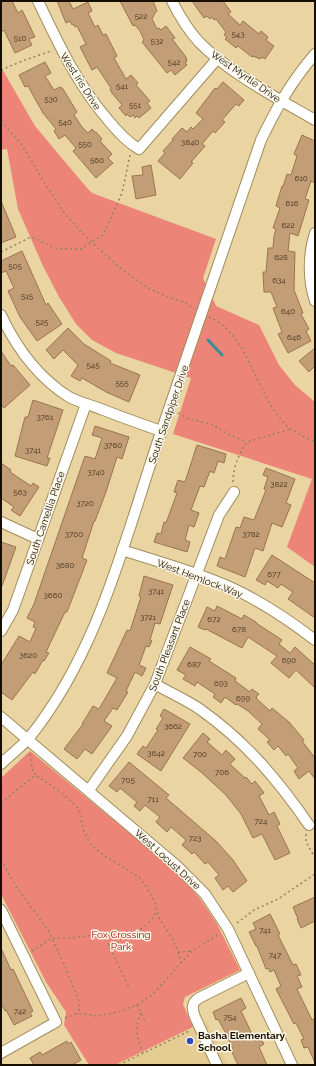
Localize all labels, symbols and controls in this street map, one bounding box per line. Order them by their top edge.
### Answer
house number: 522 [135,11,147,21]
house number: 543 [232,29,245,39]
house number: 510 [14,33,26,43]
house number: 532 [151,36,163,46]
street label: West Myrtle Drive [209,48,283,105]
street label: West Iris Drive [58,51,103,112]
house number: 542 [168,57,180,67]
house number: 541 [116,81,129,91]
house number: 530 [44,94,58,104]
house number: 551 [129,100,142,110]
house number: 540 [58,117,72,127]
house number: 3840 [181,137,199,147]
house number: 550 [78,139,92,149]
house number: 560 [90,155,104,165]
house number: 610 [294,173,308,183]
house number: 616 [285,198,299,208]
house number: 622 [281,220,295,230]
house number: 628 [274,252,288,262]
house number: 505 [8,261,22,271]
house number: 634 [272,275,286,285]
house number: 515 [21,291,34,301]
house number: 640 [281,306,295,316]
house number: 525 [36,317,49,327]
house number: 646 [287,332,301,342]
house number: 545 [86,360,100,370]
street label: South Sandpiper Drive [146,363,191,465]
house number: 555 [115,378,129,388]
house number: 3761 [37,412,54,422]
house number: 3760 [104,440,122,450]
house number: 3741 [25,445,42,455]
house number: 3740 [87,467,105,477]
street label: South Camellia Place [24,470,67,566]
house number: 3822 [270,479,288,489]
house number: 563 [13,487,27,497]
house number: 3720 [76,498,94,508]
house number: 3700 [65,529,83,539]
house number: 3782 [242,529,260,539]
street label: West Hemlock Way [155,557,245,600]
house number: 3680 [56,560,74,570]
house number: 677 [267,569,281,579]
house number: 3741 [148,586,165,596]
house number: 3660 [44,590,63,600]
street label: South Pleasant Place [147,598,192,693]
house number: 3721 [140,612,157,622]
house number: 672 [207,614,221,624]
house number: 678 [232,624,246,634]
house number: 3620 [19,650,37,660]
house number: 690 [282,655,296,665]
house number: 687 [187,659,202,669]
house number: 693 [214,678,228,688]
house number: 699 [236,693,250,703]
house number: 3662 [164,721,182,731]
house number: 3642 [147,748,165,758]
house number: 700 [193,749,207,759]
house number: 706 [215,767,229,777]
house number: 705 [121,775,135,785]
house number: 711 [147,794,159,804]
house number: 724 [255,816,268,826]
street label: West Locust Drive [133,827,203,892]
house number: 723 [189,833,201,843]
house number: 741 [259,925,271,935]
park label: Fox Crossing Park [92,929,150,952]
house number: 747 [269,950,282,960]
house number: 742 [14,1006,26,1016]
house number: 754 [224,1012,237,1022]
place label: Basha Elementary School [198,1030,286,1053]
marker: Basha Elementary School [185,1036,195,1046]

